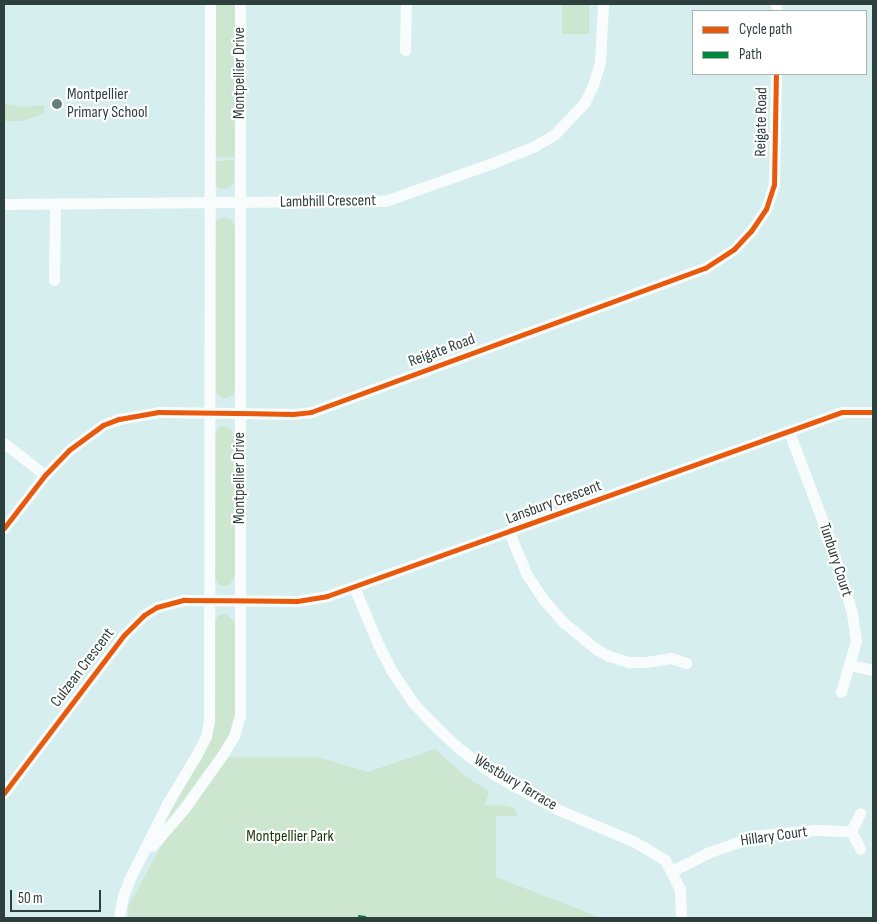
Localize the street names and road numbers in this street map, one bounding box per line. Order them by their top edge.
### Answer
street label: Montpellier Drive [230,27,250,119]
street label: Reigate Road [752,87,772,157]
street label: Lambhill Crescent [280,192,376,212]
street label: Reigate Road [406,330,478,372]
street label: Montpellier Drive [230,432,250,524]
street label: Lansbury Crescent [504,477,604,529]
street label: Tunbury Court [814,521,856,599]
street label: Culzean Crescent [47,625,119,711]
street label: Westbury Terrace [470,751,560,815]
street label: Hillary Court [739,823,809,851]

